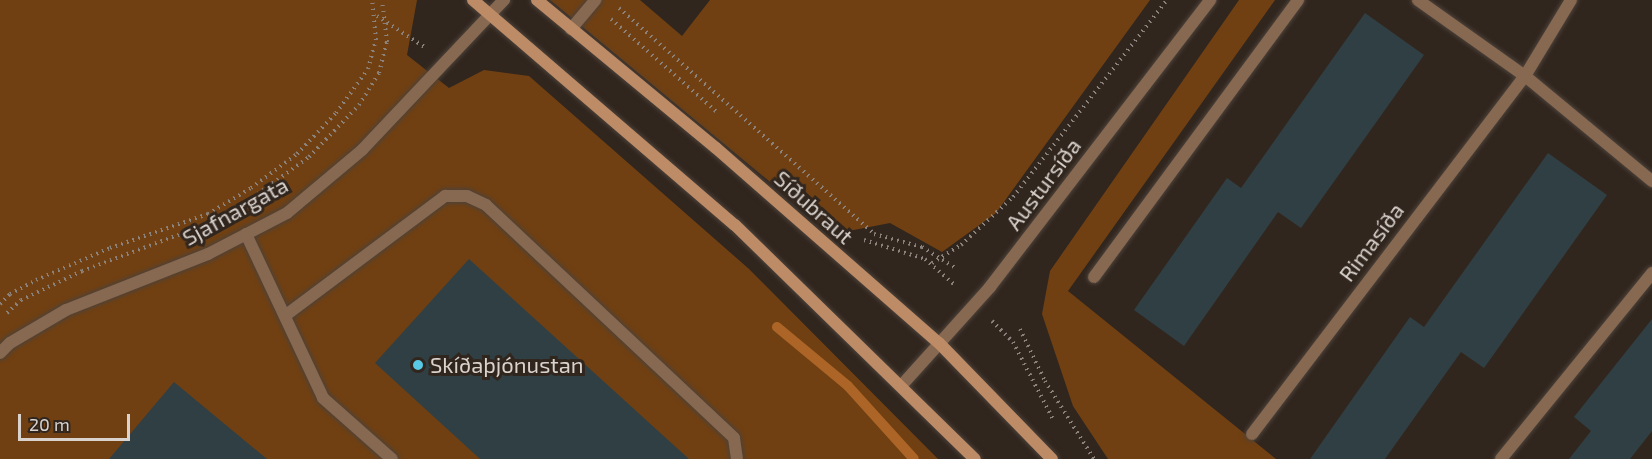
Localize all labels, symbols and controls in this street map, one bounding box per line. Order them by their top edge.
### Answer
street label: Austursíða [1000,133,1086,235]
street label: Síðubraut [769,165,859,249]
street label: Sjafnargata [178,171,292,251]
street label: Rimasíða [1333,198,1409,286]
place label: Skíðaþjónustan [430,352,584,378]
marker: Skíðaþjónustan [411,358,425,372]
scale bar [21,402,134,440]
text: 20 m [29,413,70,435]

